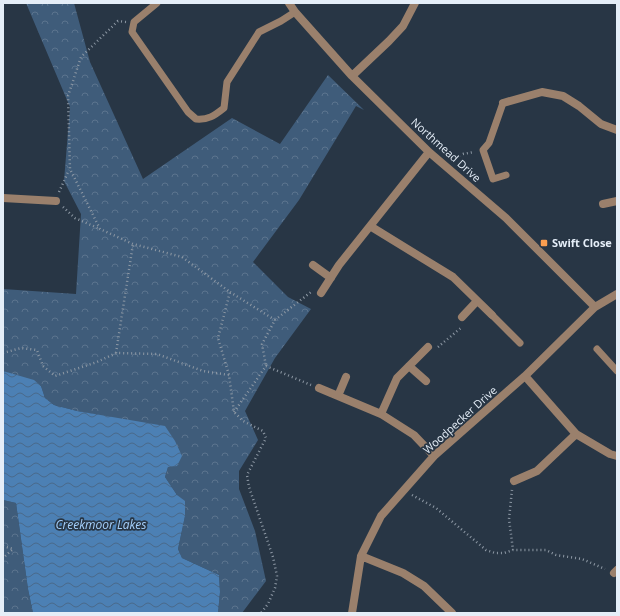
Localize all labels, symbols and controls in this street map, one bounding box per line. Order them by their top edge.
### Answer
street label: Northmead Drive [408,114,484,185]
place label: Swift Close [552,235,612,250]
marker: Swift Close [539,238,549,248]
street label: Woodpecker Drive [420,382,500,457]
water label: Creekmoor Lakes [56,516,147,533]

